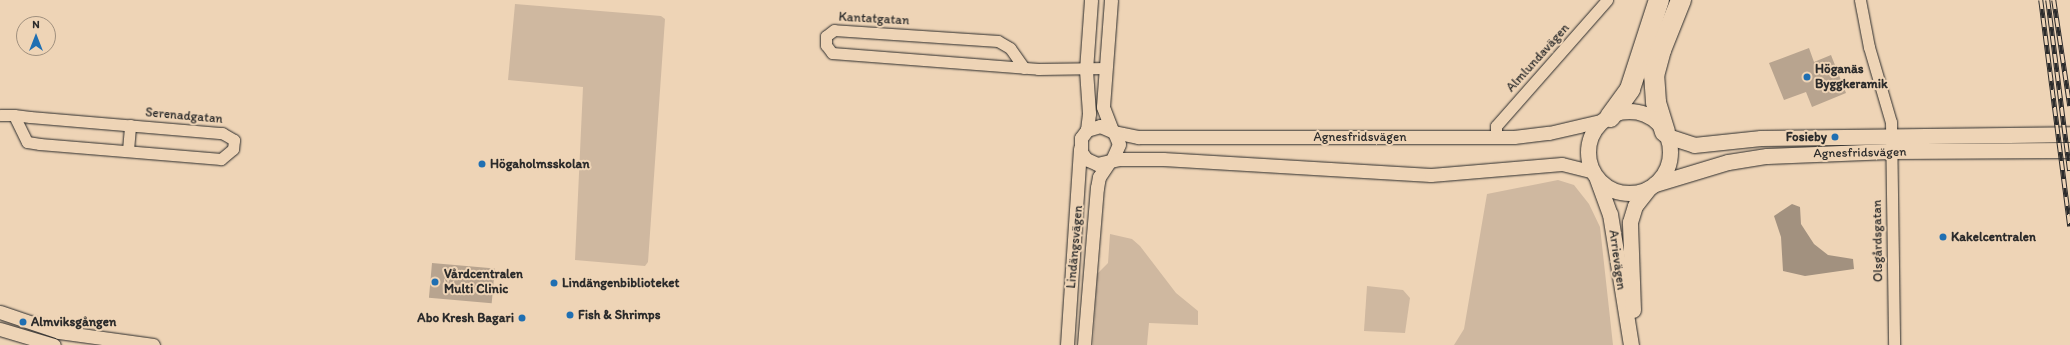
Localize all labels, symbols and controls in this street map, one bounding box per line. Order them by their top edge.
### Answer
street label: Kantatgatan [838,9,910,29]
north arrow [16,16,56,56]
text: N [32,18,40,31]
street label: Almlundavägen [1503,21,1573,95]
place label: Höganäs Byggkeramik [1815,62,1888,93]
marker: Höganäs Byggkeramik [1802,72,1812,82]
street label: Serenadgatan [145,105,223,127]
street label: Agnesfridsvägen [1313,129,1407,145]
place label: Fosieby [1786,129,1827,145]
marker: Fosieby [1830,132,1840,142]
street label: Agnesfridsvägen [1813,144,1907,162]
place label: Högaholmsskolan [490,156,590,172]
marker: Högaholmsskolan [477,159,487,169]
street label: Olsgårdsgatan [1869,200,1887,282]
street label: Lindängsvägen [1064,205,1086,289]
street label: Arrievägen [1605,229,1629,291]
place label: Kakelcentralen [1951,229,2036,245]
marker: Kakelcentralen [1938,232,1948,242]
place label: Vårdcentralen Multi Clinic [444,267,523,298]
place label: Lindängenbiblioteket [562,275,679,291]
marker: Vårdcentralen Multi Clinic [429,276,441,288]
marker: Lindängenbiblioteket [549,278,559,288]
place label: Fish & Shrimps [578,307,661,323]
place label: Abo Kresh Bagari [418,310,514,326]
marker: Fish & Shrimps [565,310,575,320]
marker: Abo Kresh Bagari [517,313,527,323]
place label: Almviksgången [31,314,116,330]
marker: Almviksgången [18,317,28,327]

